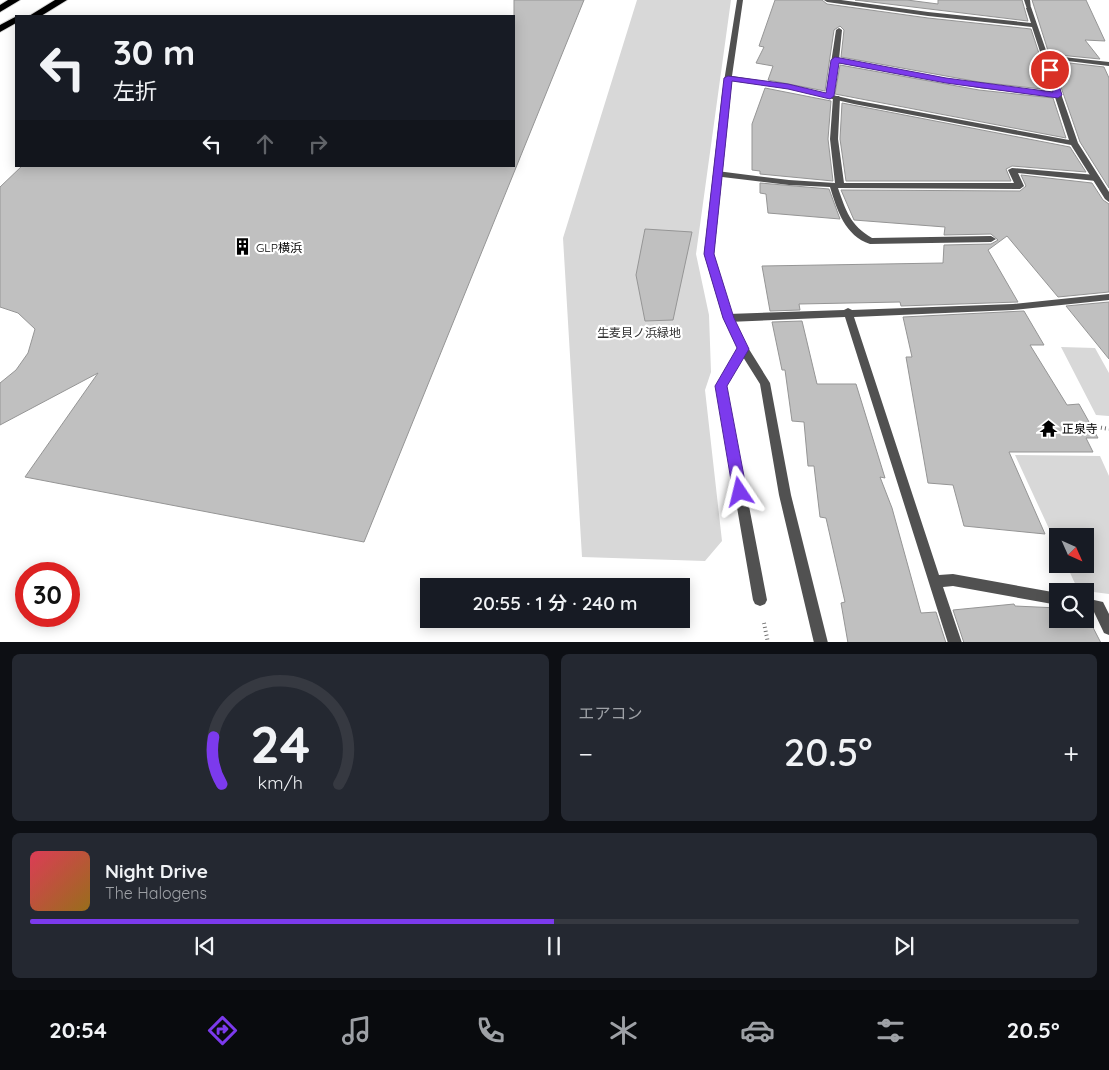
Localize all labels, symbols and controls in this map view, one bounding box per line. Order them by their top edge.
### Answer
text: 30 m [113,30,195,74]
icon: left [30,35,95,100]
pin [1029,49,1071,91]
icon: arrive [1036,56,1064,84]
text: 左折 [113,77,157,105]
icon: left [198,130,226,158]
icon: ahead [251,130,279,158]
icon: right [304,130,332,158]
building icon: GLP横浜 [232,237,252,257]
place label: GLP横浜 [256,240,302,255]
park label: 生麦貝ノ浜緑地 [597,325,681,340]
temple icon: 正泉寺 [1038,418,1058,438]
place label: 正泉寺 [1062,421,1098,436]
position arrow [713,465,765,517]
north arrow [1049,528,1094,572]
map controls [1049,528,1094,628]
speed limit sign: 30 [15,562,80,627]
button: search [1049,583,1094,628]
text: 20:55 · 1 分 · 240 m [473,591,637,615]
text: エアコン [579,703,643,723]
text: 24 [250,711,310,776]
text: 20.5° [784,728,873,776]
text: − [579,736,593,771]
text: + [1063,736,1079,771]
text: km/h [258,771,303,793]
text: Night Drive [105,859,208,883]
text: The Halogens [105,883,207,903]
icon: previous [191,932,219,960]
icon: pause [540,932,568,960]
icon: next [890,932,918,960]
icon: directions [205,1013,240,1048]
icon: music [339,1013,374,1048]
icon: phone [473,1013,508,1048]
icon: climate [606,1013,641,1048]
icon: car [740,1013,775,1048]
icon: filters [873,1013,908,1048]
text: 20:54 [49,1016,107,1044]
text: 20.5° [1007,1016,1060,1044]

